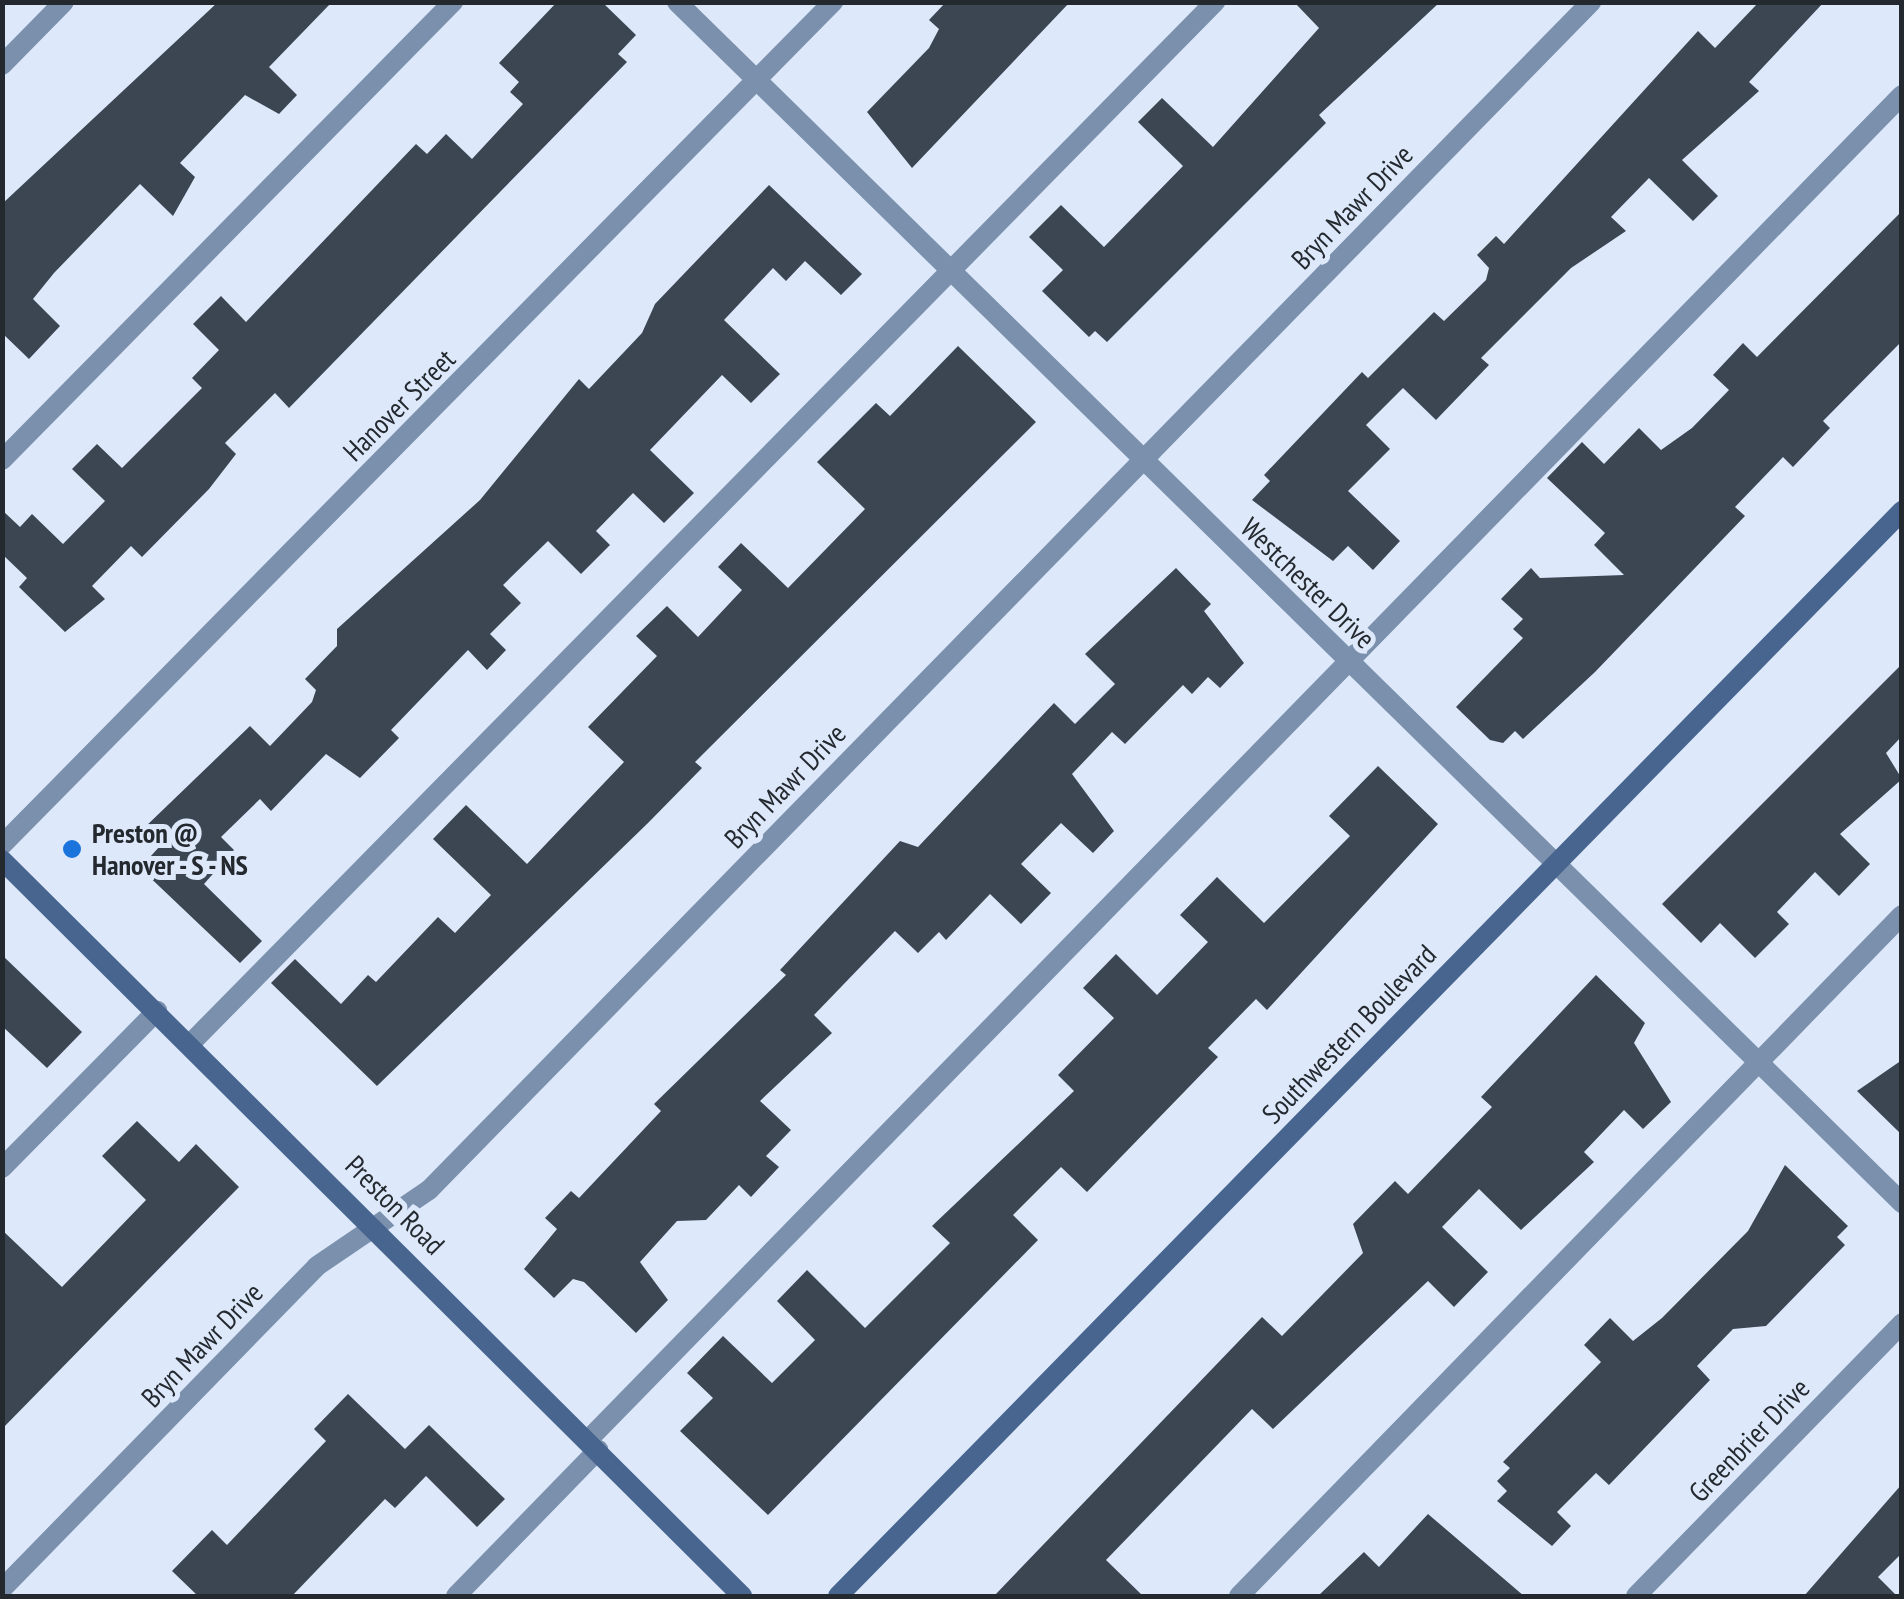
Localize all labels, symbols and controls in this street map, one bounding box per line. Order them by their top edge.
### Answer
street label: Bryn Mawr Drive [1284,138,1420,276]
street label: Hanover Street [336,342,462,468]
street label: Westchester Drive [1234,511,1382,655]
street label: Bryn Mawr Drive [717,717,853,855]
place label: Preston @ Hanover - S - NS [92,816,254,882]
marker: Preston @ Hanover - S - NS [61,838,83,860]
street label: Southwestern Boulevard [1255,938,1443,1130]
street label: Preston Road [339,1149,451,1261]
street label: Bryn Mawr Drive [134,1276,270,1414]
street label: Greenbrier Drive [1682,1371,1816,1509]

